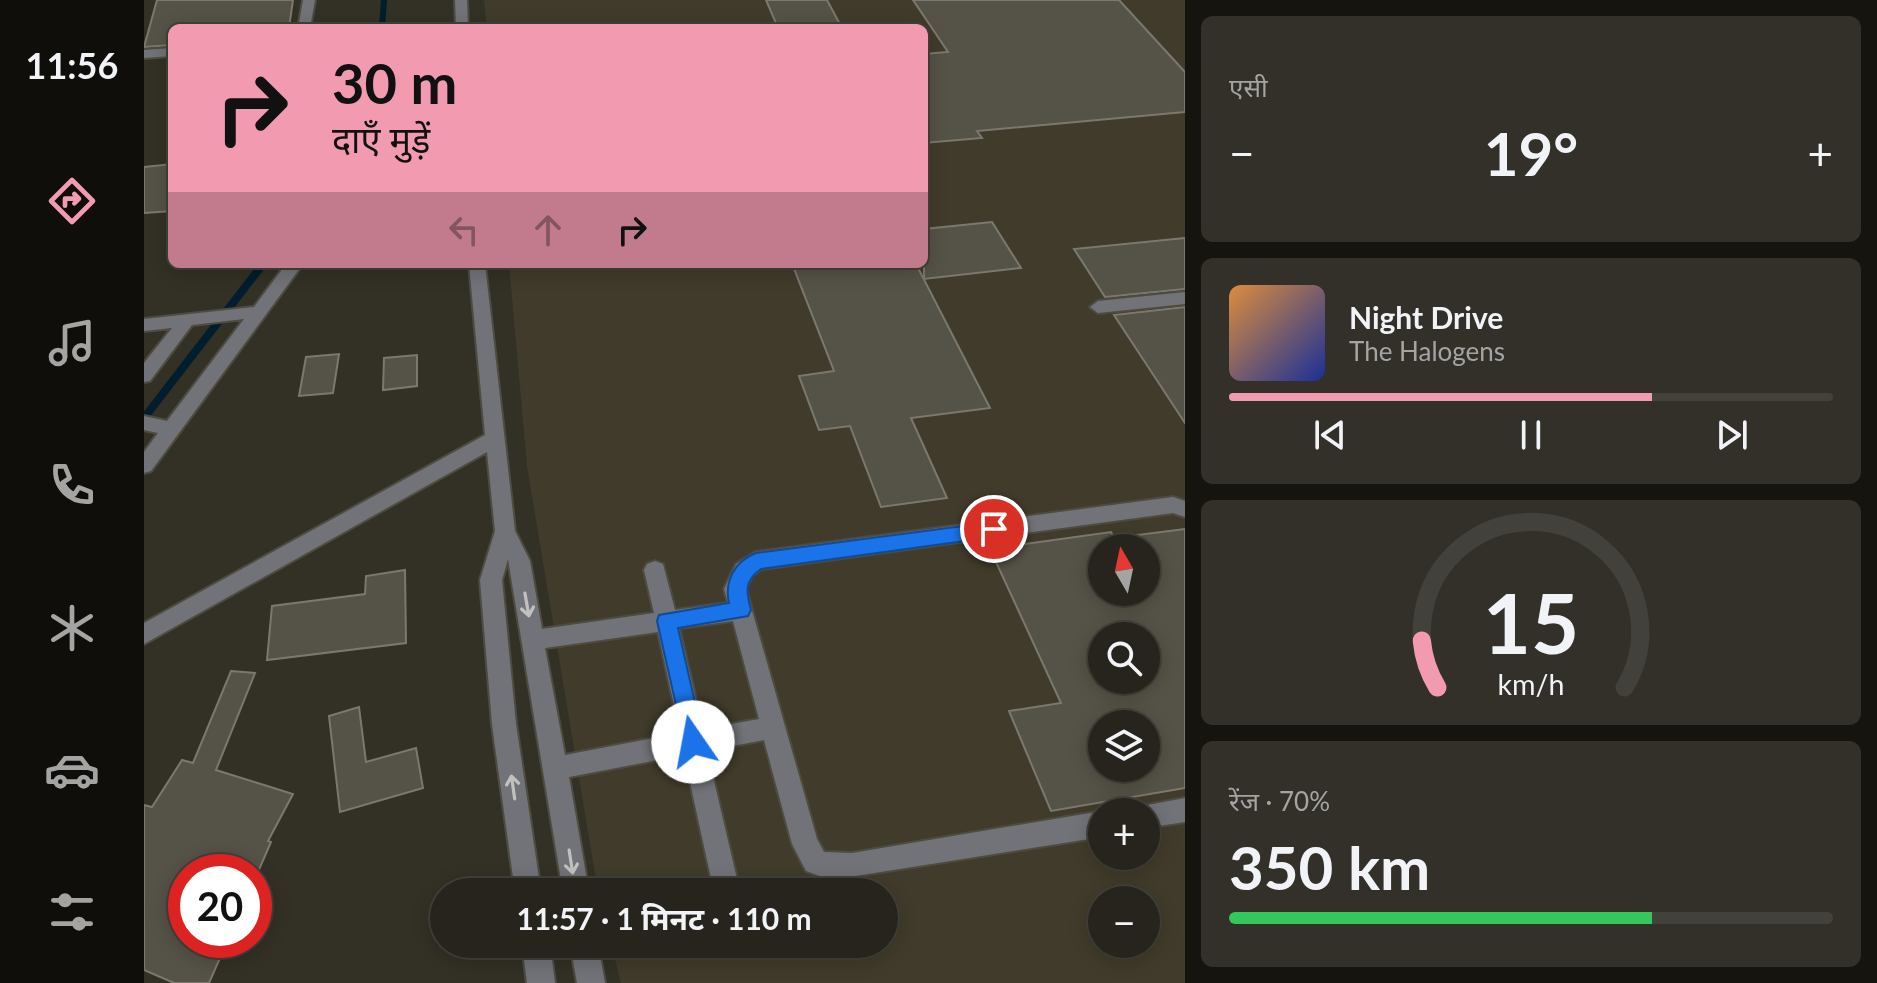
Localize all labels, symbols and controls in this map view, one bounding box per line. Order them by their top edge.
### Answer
text: 11:56 [26,43,118,87]
text: 30 m [332,49,457,116]
icon: right [200,56,304,160]
text: एसी [1229,71,1268,103]
text: दाएँ मुड़ें [332,117,430,161]
text: 19° [1484,117,1578,189]
text: − [1229,127,1255,179]
text: + [1807,127,1833,179]
icon: directions [44,173,100,229]
icon: left [442,208,486,252]
icon: ahead [526,208,570,252]
icon: right [610,208,654,252]
text: Night Drive [1349,299,1503,335]
icon: music [44,315,100,371]
text: The Halogens [1349,335,1505,367]
icon: previous [1308,413,1352,457]
icon: pause [1509,413,1553,457]
icon: next [1710,413,1754,457]
icon: phone [44,457,100,513]
pin [960,495,1028,563]
icon: arrive [972,507,1016,551]
north arrow [1088,534,1160,606]
map controls [1088,534,1160,958]
text: 15 [1483,572,1579,672]
one-way arrow [521,592,536,618]
icon: climate [44,600,100,656]
button: search [1088,622,1160,694]
text: km/h [1498,668,1564,702]
position arrow [651,700,735,784]
button: layers [1088,710,1160,782]
icon: car [44,742,100,798]
one-way arrow [505,775,520,800]
text: रेंज · 70% [1229,785,1330,817]
button: + [1088,798,1160,870]
text: 350 km [1229,831,1430,903]
one-way arrow [564,848,579,874]
speed limit sign: 20 [168,854,272,958]
icon: filters [44,884,100,940]
button: − [1088,886,1160,958]
text: 11:57 · 1 मिनट · 110 m [516,900,812,936]

